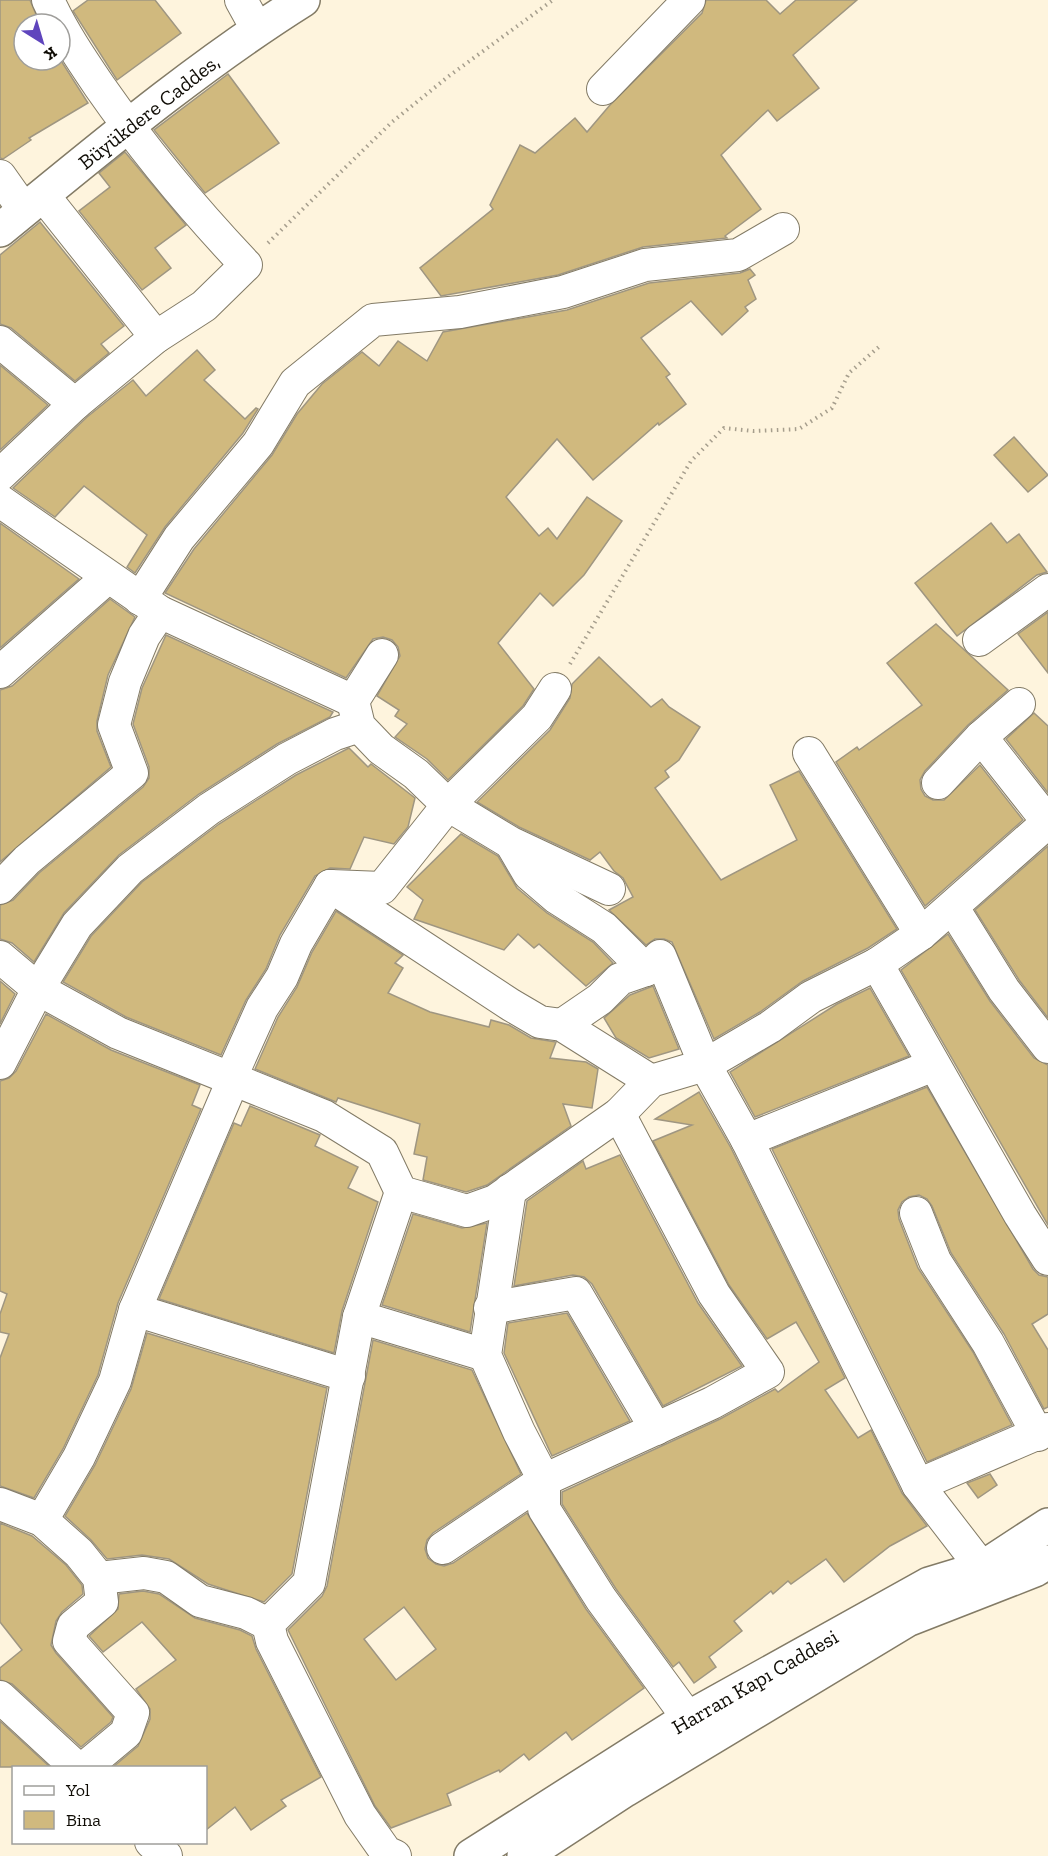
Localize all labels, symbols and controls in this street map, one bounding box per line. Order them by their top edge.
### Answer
north arrow [12,12,72,72]
text: K [41,43,61,65]
street label: Büyükdere Caddes, [73,49,224,174]
street label: Harran Kapı Caddesi [667,1624,842,1739]
legend [12,1766,207,1844]
text: Yol [65,1779,90,1801]
text: Bina [66,1809,101,1831]

